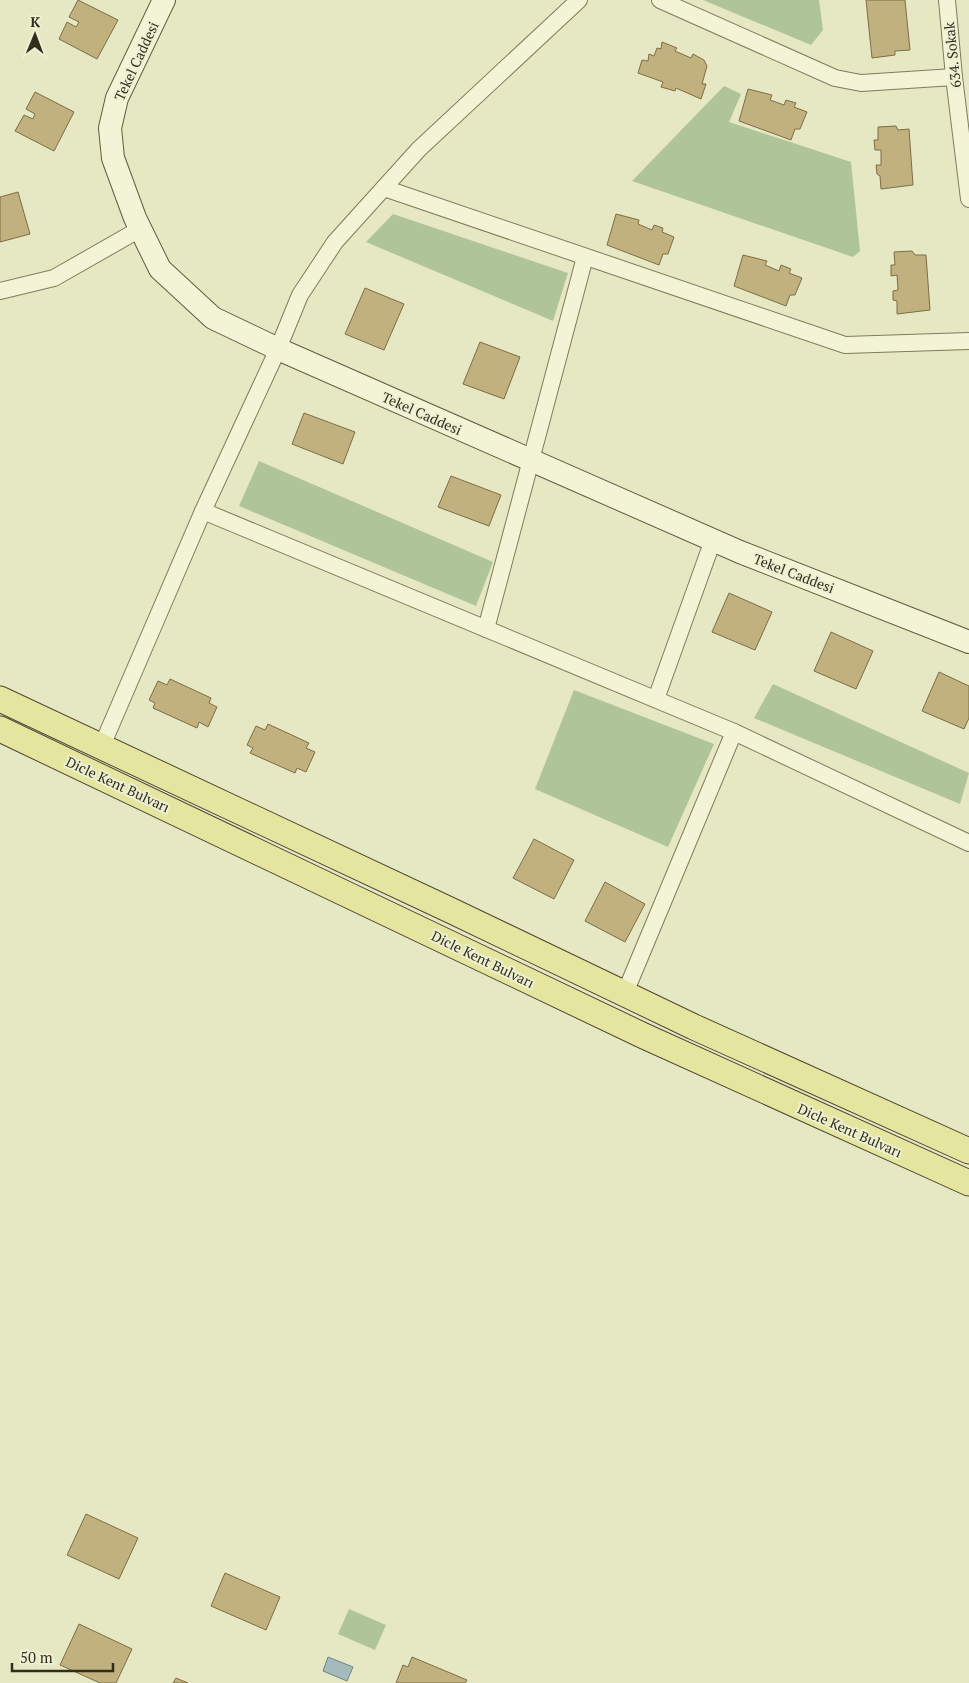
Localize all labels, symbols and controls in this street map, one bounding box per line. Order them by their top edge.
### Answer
north arrow [10,10,60,60]
text: K [30,12,40,31]
street label: Tekel Caddesi [109,18,163,104]
street label: 634. Sokak [939,20,965,89]
street label: Tekel Caddesi [379,387,465,439]
street label: Tekel Caddesi [751,549,837,597]
street label: Dicle Kent Bulvarı [63,752,173,816]
street label: Dicle Kent Bulvarı [428,926,538,992]
street label: Dicle Kent Bulvarı [795,1098,905,1162]
scale bar [12,1640,114,1672]
text: 50 m [20,1647,53,1667]

